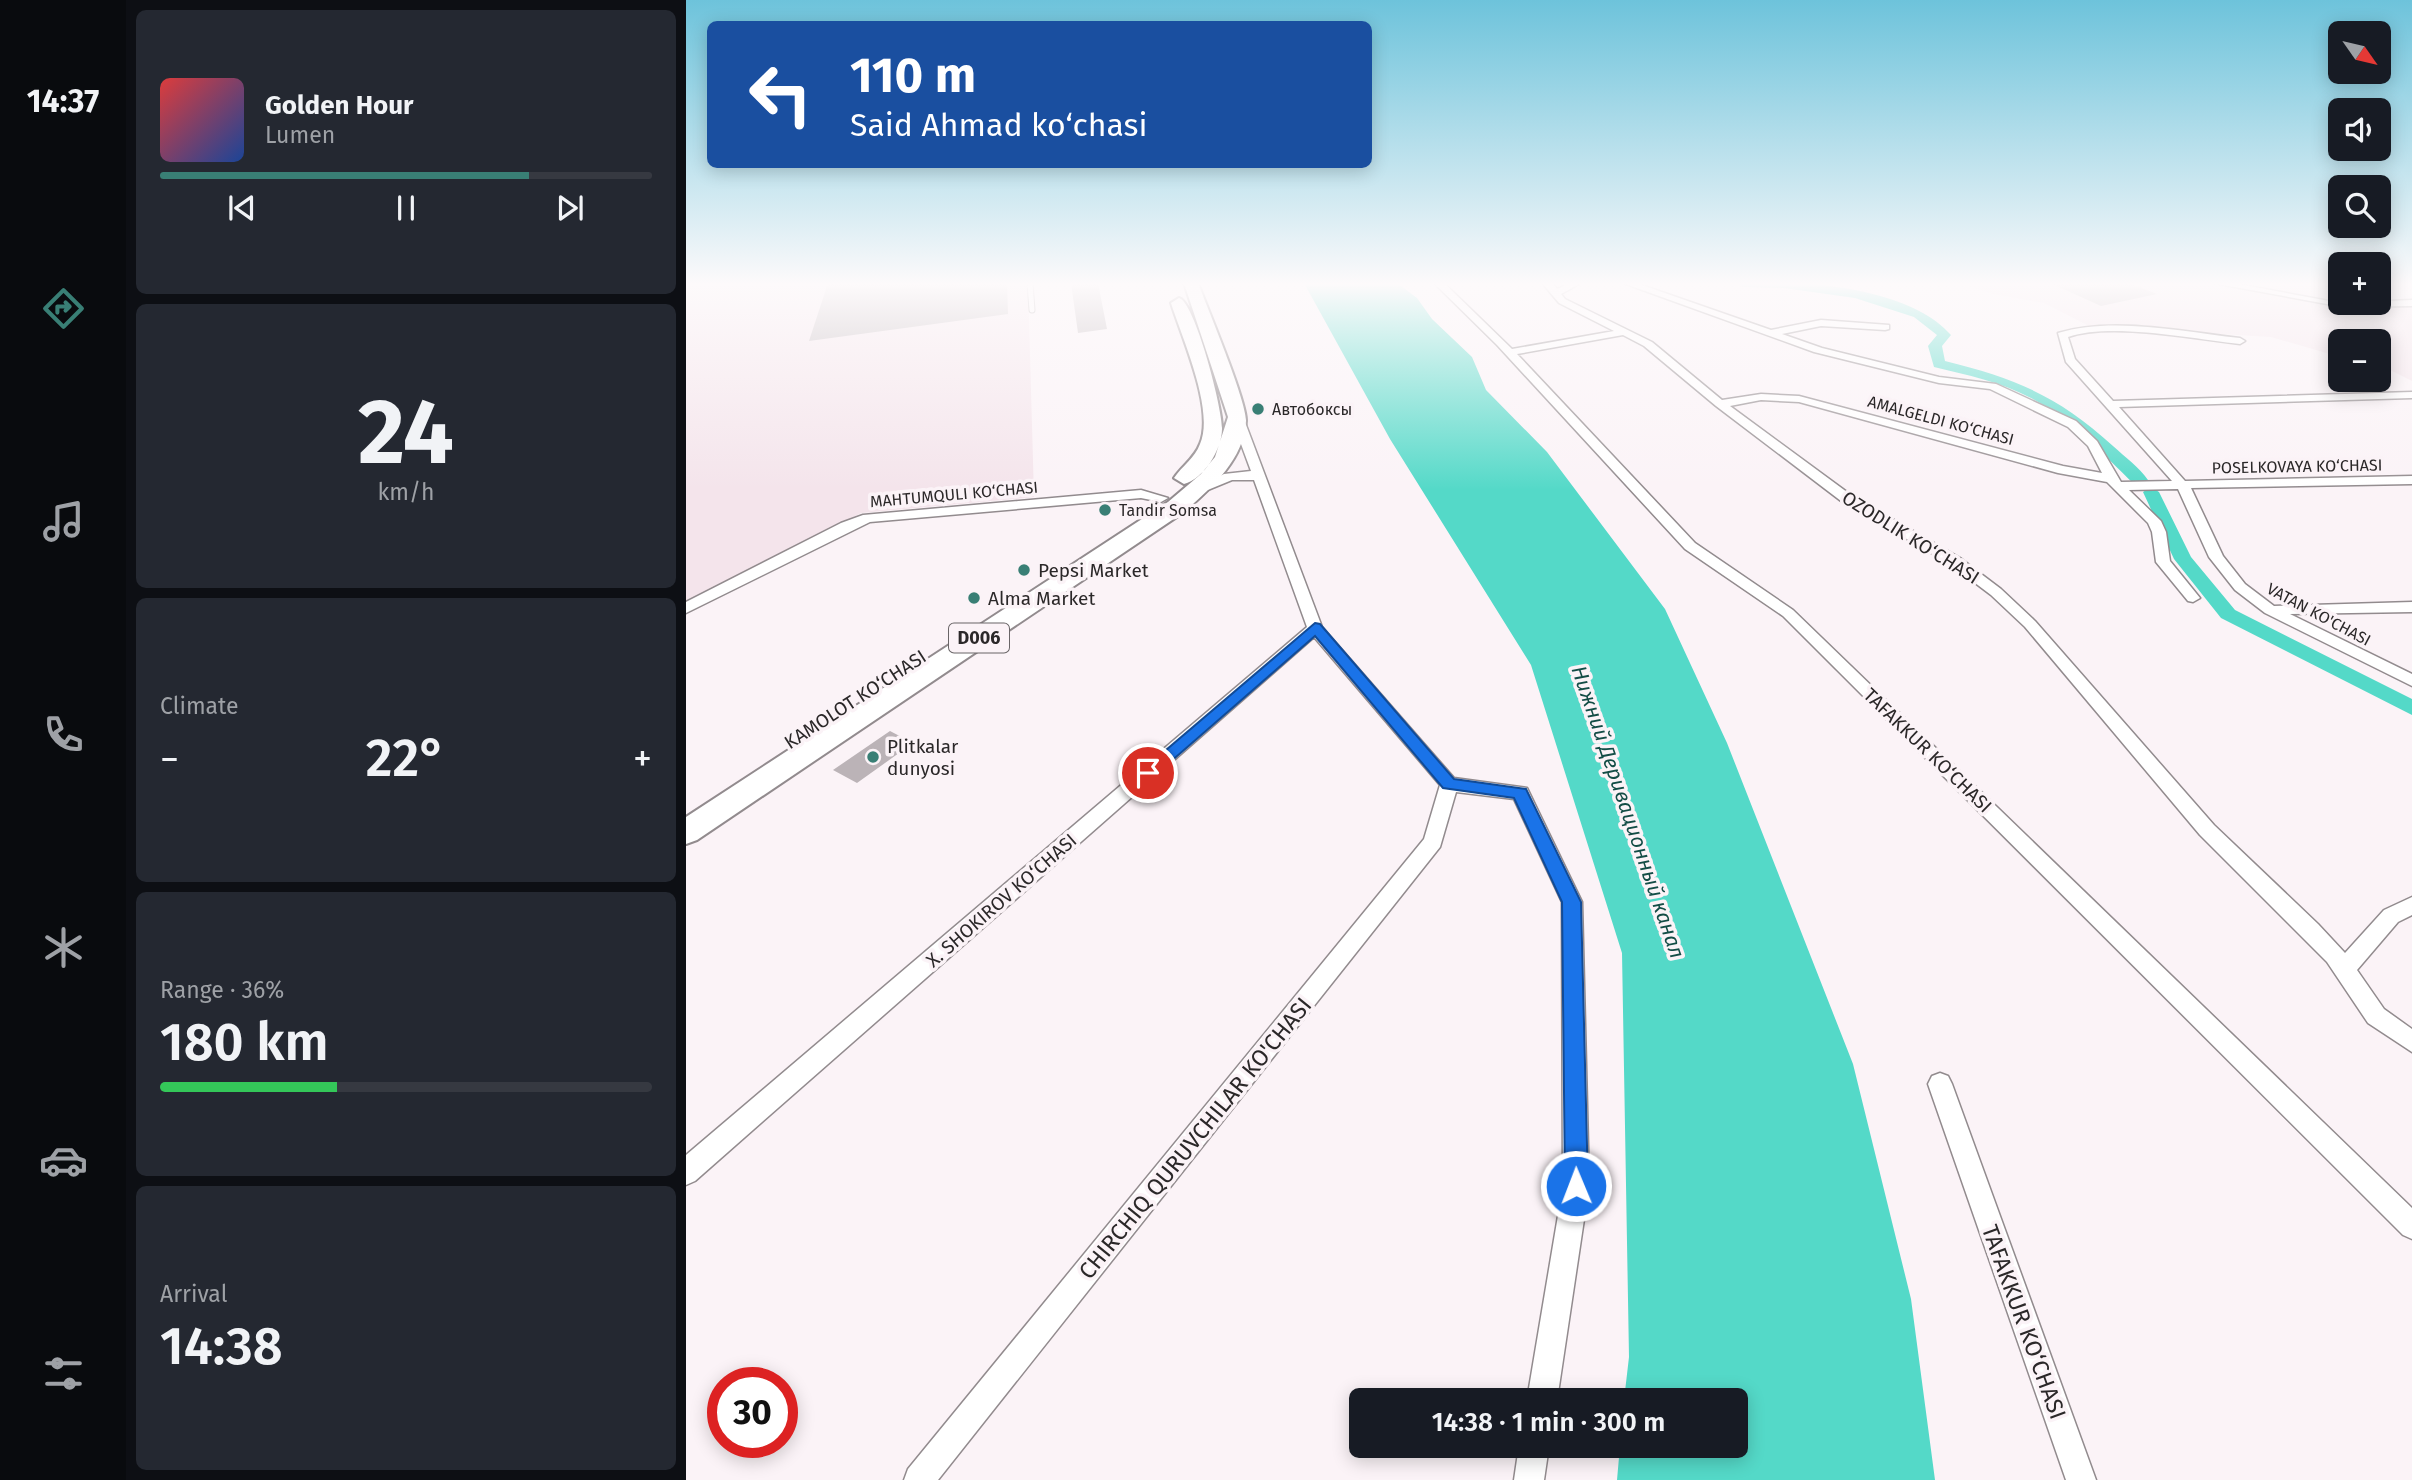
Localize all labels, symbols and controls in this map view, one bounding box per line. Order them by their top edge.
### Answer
north arrow [2328,21,2390,84]
map controls [2328,21,2391,392]
text: 110 m [850,46,976,105]
icon: left [735,49,826,140]
text: 14:37 [27,82,99,120]
text: Golden Hour [265,90,413,121]
button: sound [2328,98,2391,161]
text: Said Ahmad ko‘chasi [850,106,1148,144]
text: Lumen [265,121,335,149]
button: search [2328,175,2391,238]
icon: previous [223,189,261,227]
icon: pause [387,189,425,227]
icon: next [551,189,589,227]
button: + [2328,252,2391,315]
icon: directions [39,284,88,333]
button: − [2328,329,2391,392]
text: 24 [358,378,454,487]
street label: AMALGELDI KO‘CHASI [1866,392,2016,449]
place label: Автобоксы [1272,400,1352,419]
marker: Автобоксы [1250,401,1266,417]
street label: POSELKOVAYA KO‘CHASI [2212,456,2382,477]
text: km/h [378,478,434,506]
street label: MAHTUMQULI KO‘CHASI [869,478,1039,511]
street label: OZODLIK KO‘CHASI [1838,486,1984,589]
icon: music [39,497,88,546]
place label: Tandir Somsa [1119,501,1217,520]
marker: Tandir Somsa [1097,502,1113,518]
place label: Pepsi Market [1038,559,1149,582]
marker: Pepsi Market [1016,562,1032,578]
street label: VATAN KO'CHASI [2264,579,2374,650]
place label: Alma Market [988,587,1095,610]
marker: Alma Market [966,590,982,606]
road number: D006 [949,624,1009,652]
street label: KAMOLOT KO‘CHASI [780,645,931,754]
water label: Нижний Деривационный канал [1566,662,1690,962]
street label: TAFAKKUR KO‘CHASI [1859,683,1996,817]
text: Climate [160,692,239,720]
icon: phone [39,710,88,759]
text: 22° [366,727,446,790]
place label: Plitkalar dunyosi [887,735,959,780]
text: − [160,736,179,782]
text: + [633,736,652,782]
pin [1118,743,1178,803]
marker: Plitkalar dunyosi [865,749,881,765]
icon: arrive [1129,754,1167,792]
street label: X. SHOKIROV KO‘CHASI [921,829,1081,972]
icon: climate [39,923,88,972]
text: Range · 36% [160,976,284,1004]
street label: CHIRCHIQ QURUVCHILAR KO'CHASI [1073,992,1317,1284]
text: 180 km [160,1011,329,1074]
icon: car [39,1136,88,1185]
position arrow [1539,1149,1613,1223]
street label: TAFAKKUR KO‘CHASI [1976,1221,2072,1423]
text: Arrival [160,1280,227,1308]
text: 14:38 [160,1315,283,1378]
icon: filters [39,1349,88,1398]
speed limit sign: 30 [707,1367,798,1458]
text: 14:38 · 1 min · 300 m [1432,1407,1665,1438]

